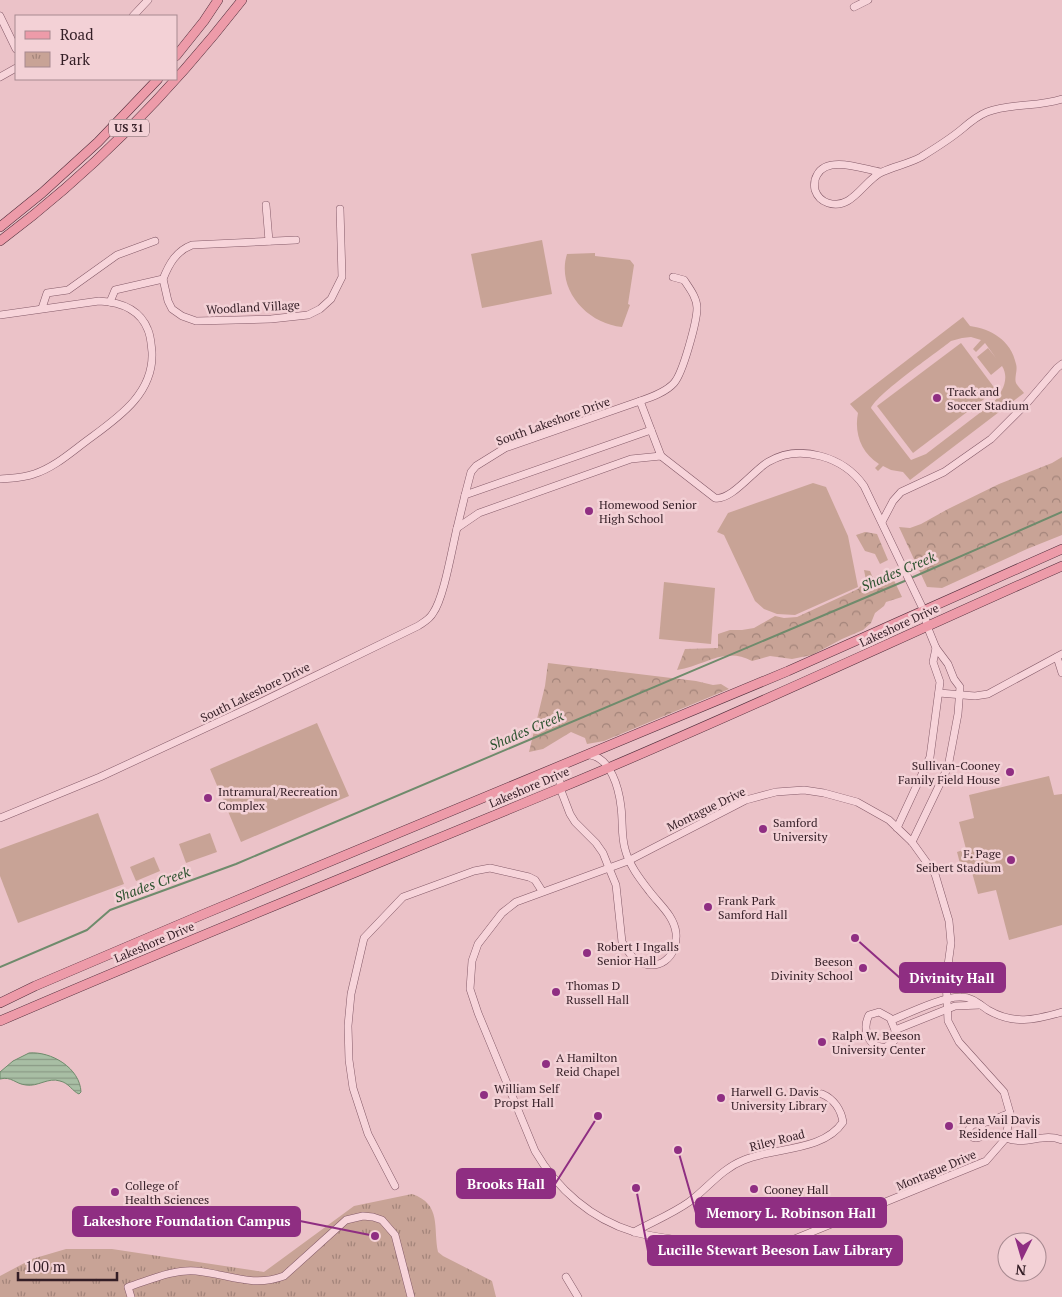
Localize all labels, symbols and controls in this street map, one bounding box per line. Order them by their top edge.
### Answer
legend [15,15,178,80]
text: Road [60,24,93,44]
text: Park [60,49,90,69]
road number: US 31 [109,120,149,136]
street label: Woodland Village [206,297,300,317]
place label: Track and Soccer Stadium [947,384,1029,413]
marker: Track and Soccer Stadium [931,392,943,404]
street label: South Lakeshore Drive [494,393,612,449]
place label: Homewood Senior High School [599,497,697,526]
marker: Homewood Senior High School [583,505,595,517]
water label: Shades Creek [858,547,938,595]
street label: Lakeshore Drive [857,600,941,650]
street label: South Lakeshore Drive [198,659,312,725]
water label: Shades Creek [486,706,566,754]
place label: Sullivan-Cooney Family Field House [898,758,1001,787]
street label: Lakeshore Drive [487,763,571,811]
marker: Sullivan-Cooney Family Field House [1004,766,1016,778]
place label: Intramural/Recreation Complex [218,784,338,813]
street label: Montague Drive [664,784,748,834]
marker: Intramural/Recreation Complex [202,792,214,804]
place label: Samford University [773,815,829,844]
marker: Samford University [757,823,769,835]
place label: F. Page Seibert Stadium [916,846,1002,875]
marker: F. Page Seibert Stadium [1005,854,1017,866]
water label: Shades Creek [111,861,193,906]
place label: Frank Park Samford Hall [718,893,788,922]
marker: Frank Park Samford Hall [702,901,714,913]
street label: Lakeshore Drive [112,918,196,966]
place label: Robert I Ingalls Senior Hall [597,939,679,968]
marker: Robert I Ingalls Senior Hall [581,947,593,959]
place label: Beeson Divinity School [771,954,853,983]
marker: Beeson Divinity School [857,962,869,974]
callout: Divinity Hall [900,963,1005,992]
text: Divinity Hall [909,968,995,987]
place label: Thomas D Russell Hall [566,978,630,1007]
marker: Thomas D Russell Hall [550,986,562,998]
place label: Ralph W. Beeson University Center [832,1028,926,1057]
marker: Ralph W. Beeson University Center [816,1036,828,1048]
place label: A Hamilton Reid Chapel [556,1050,620,1079]
marker: A Hamilton Reid Chapel [540,1058,552,1070]
place label: William Self Propst Hall [494,1081,560,1110]
place label: Harwell G. Davis University Library [731,1084,828,1113]
marker: William Self Propst Hall [478,1089,490,1101]
marker: Harwell G. Davis University Library [715,1092,727,1104]
place label: Lena Vail Davis Residence Hall [959,1112,1040,1141]
marker: Lena Vail Davis Residence Hall [943,1120,955,1132]
street label: Riley Road [748,1126,807,1154]
street label: Montague Drive [894,1146,978,1194]
callout: Brooks Hall [457,1169,555,1198]
text: Brooks Hall [467,1174,545,1193]
place label: College of Health Sciences [125,1178,209,1207]
place label: Cooney Hall [764,1182,829,1197]
marker: Cooney Hall [748,1183,760,1195]
marker: College of Health Sciences [109,1186,121,1198]
callout: Memory L. Robinson Hall [696,1198,886,1227]
text: Memory L. Robinson Hall [706,1203,876,1222]
callout: Lakeshore Foundation Campus [73,1207,300,1236]
text: Lakeshore Foundation Campus [83,1211,291,1230]
north arrow [997,1232,1047,1282]
callout: Lucille Stewart Beeson Law Library [648,1236,902,1265]
text: Lucille Stewart Beeson Law Library [658,1240,893,1259]
scale bar [18,1250,116,1282]
text: 100 m [25,1256,66,1276]
text: N [1014,1260,1027,1280]

